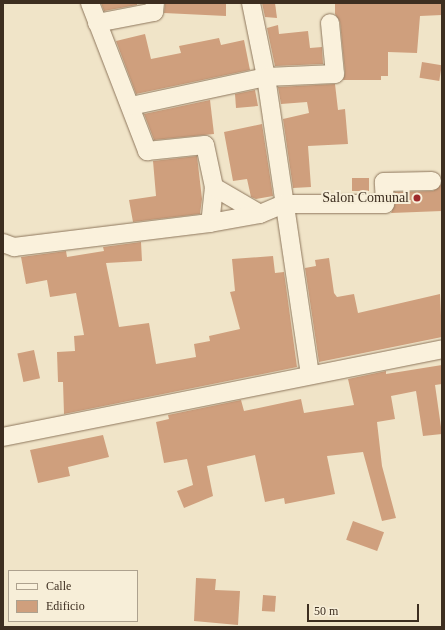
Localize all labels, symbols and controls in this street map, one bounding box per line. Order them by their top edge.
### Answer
place label: Salon Comunal [322,190,409,206]
marker: Salon Comunal [412,193,422,203]
legend [8,570,138,622]
text: Calle [46,579,71,593]
scale bar [309,596,421,622]
text: Edificio [46,599,85,613]
text: 50 m [314,604,338,618]

